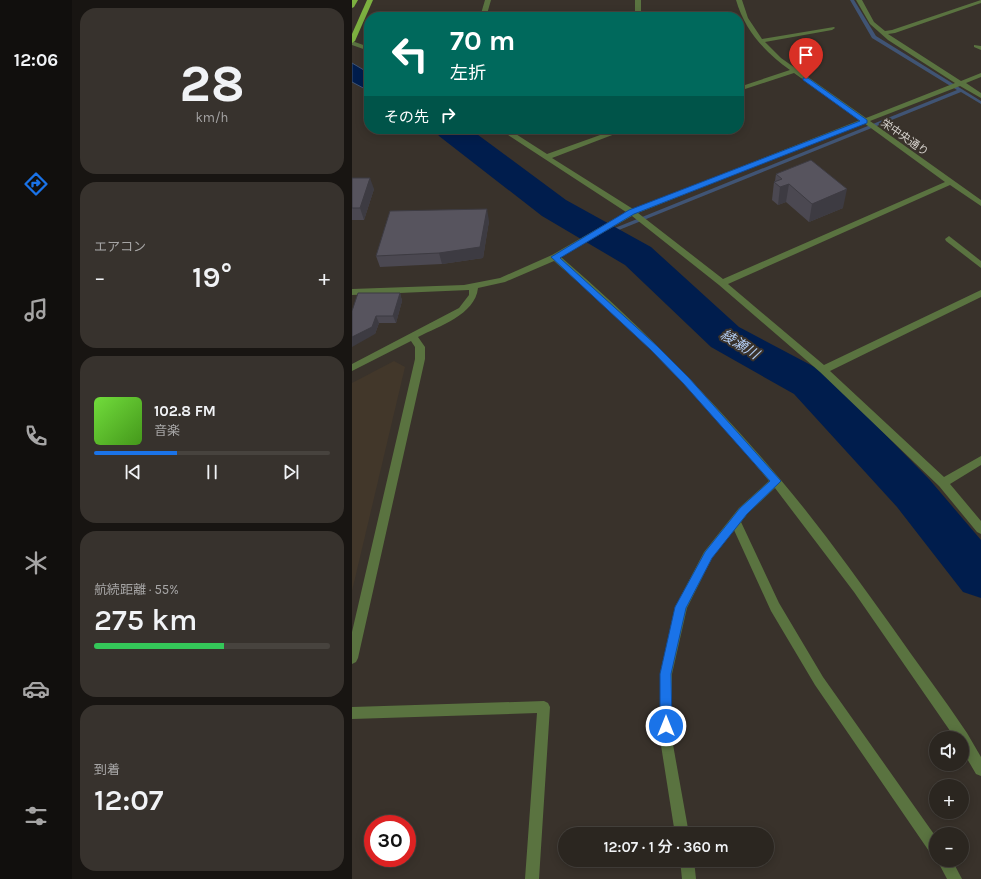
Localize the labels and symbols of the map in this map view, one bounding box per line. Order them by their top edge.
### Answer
pin [789,38,823,79]
street label: 栄中央通り [878,116,931,159]
water label: 綾瀬川 [717,326,764,364]
position arrow [645,705,687,747]
speed limit sign: 30 [364,815,416,867]

